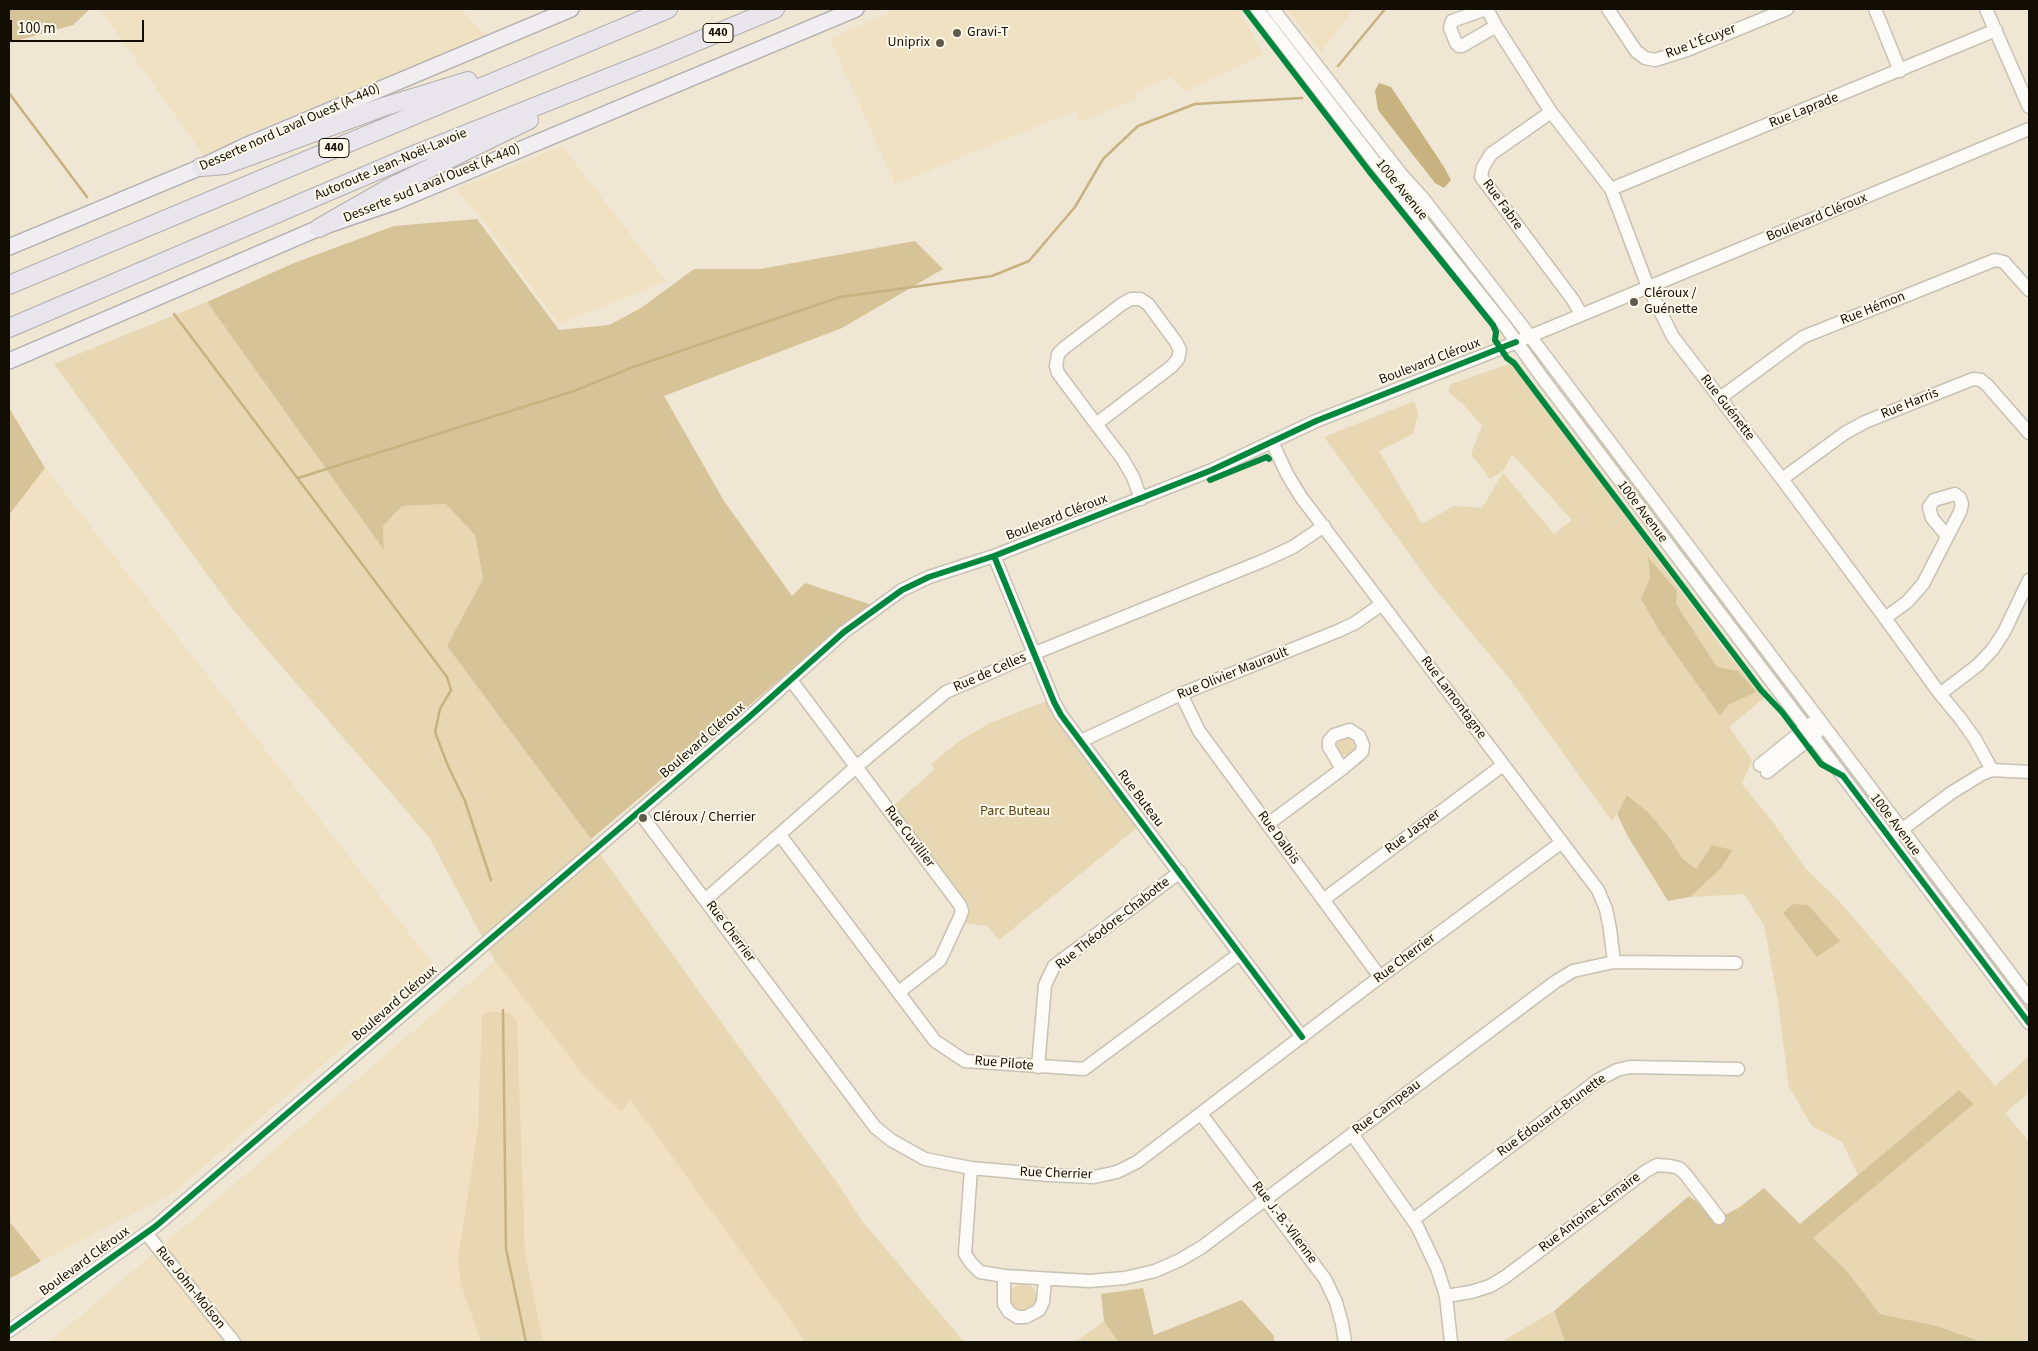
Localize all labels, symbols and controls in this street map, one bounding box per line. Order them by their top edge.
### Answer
scale bar [12,10,146,42]
text: 100 m [18,18,56,39]
street label: Rue L'Écuyer [1663,21,1739,63]
road number: 440 [703,23,733,42]
place label: Gravi-T [967,25,1008,41]
marker: Gravi-T [951,27,963,39]
place label: Uniprix [888,35,930,51]
marker: Uniprix [934,37,946,49]
street label: Desserte nord Laval Ouest (A-440) [197,81,383,175]
street label: Rue Laprade [1767,89,1841,133]
street label: Autoroute Jean-Noël-Lavoie [312,125,470,205]
road number: 440 [319,138,349,158]
street label: Desserte sud Laval Ouest (A-440) [341,141,523,227]
street label: 100e Avenue [1371,156,1431,224]
street label: Rue Fabre [1478,177,1526,233]
street label: Boulevard Cléroux [1764,190,1870,246]
place label: Cléroux / Guénette [1644,286,1698,318]
street label: Rue Hémon [1838,288,1908,330]
marker: Cléroux / Guénette [1628,296,1640,308]
street label: Boulevard Cléroux [1377,335,1483,389]
street label: Rue Guénette [1696,372,1758,444]
street label: Rue Harris [1879,385,1941,423]
street label: 100e Avenue [1613,477,1671,547]
street label: Boulevard Cléroux [1004,491,1110,545]
street label: Rue Olivier Maurault [1175,644,1291,704]
street label: Rue de Celles [951,650,1029,696]
street label: Rue Lamontagne [1416,653,1490,743]
street label: Boulevard Cléroux [657,699,749,783]
street label: Rue Buteau [1113,767,1167,831]
street label: 100e Avenue [1866,790,1924,860]
street label: Rue Cuvillier [880,803,938,871]
park label: Parc Buteau [980,804,1050,820]
street label: Rue Jasper [1382,806,1444,858]
street label: Rue Dalbis [1253,808,1303,868]
place label: Cléroux / Cherrier [653,810,756,826]
marker: Cléroux / Cherrier [637,812,649,824]
street label: Rue Théodore-Chabotte [1053,874,1173,974]
street label: Rue Cherrier [701,898,759,966]
street label: Rue Cherrier [1371,930,1439,988]
street label: Boulevard Cléroux [349,962,441,1046]
street label: Rue Pilote [974,1053,1034,1075]
street label: Rue Édouard-Brunette [1494,1071,1610,1161]
street label: Rue Campeau [1350,1077,1424,1139]
street label: Rue Cherrier [1019,1164,1093,1184]
street label: Rue Antoine-Lemaire [1536,1169,1644,1257]
street label: Rue J.-B.-Vilenne [1248,1179,1320,1267]
street label: Boulevard Cléroux [37,1224,133,1300]
street label: Rue John-Molson [151,1243,229,1333]

